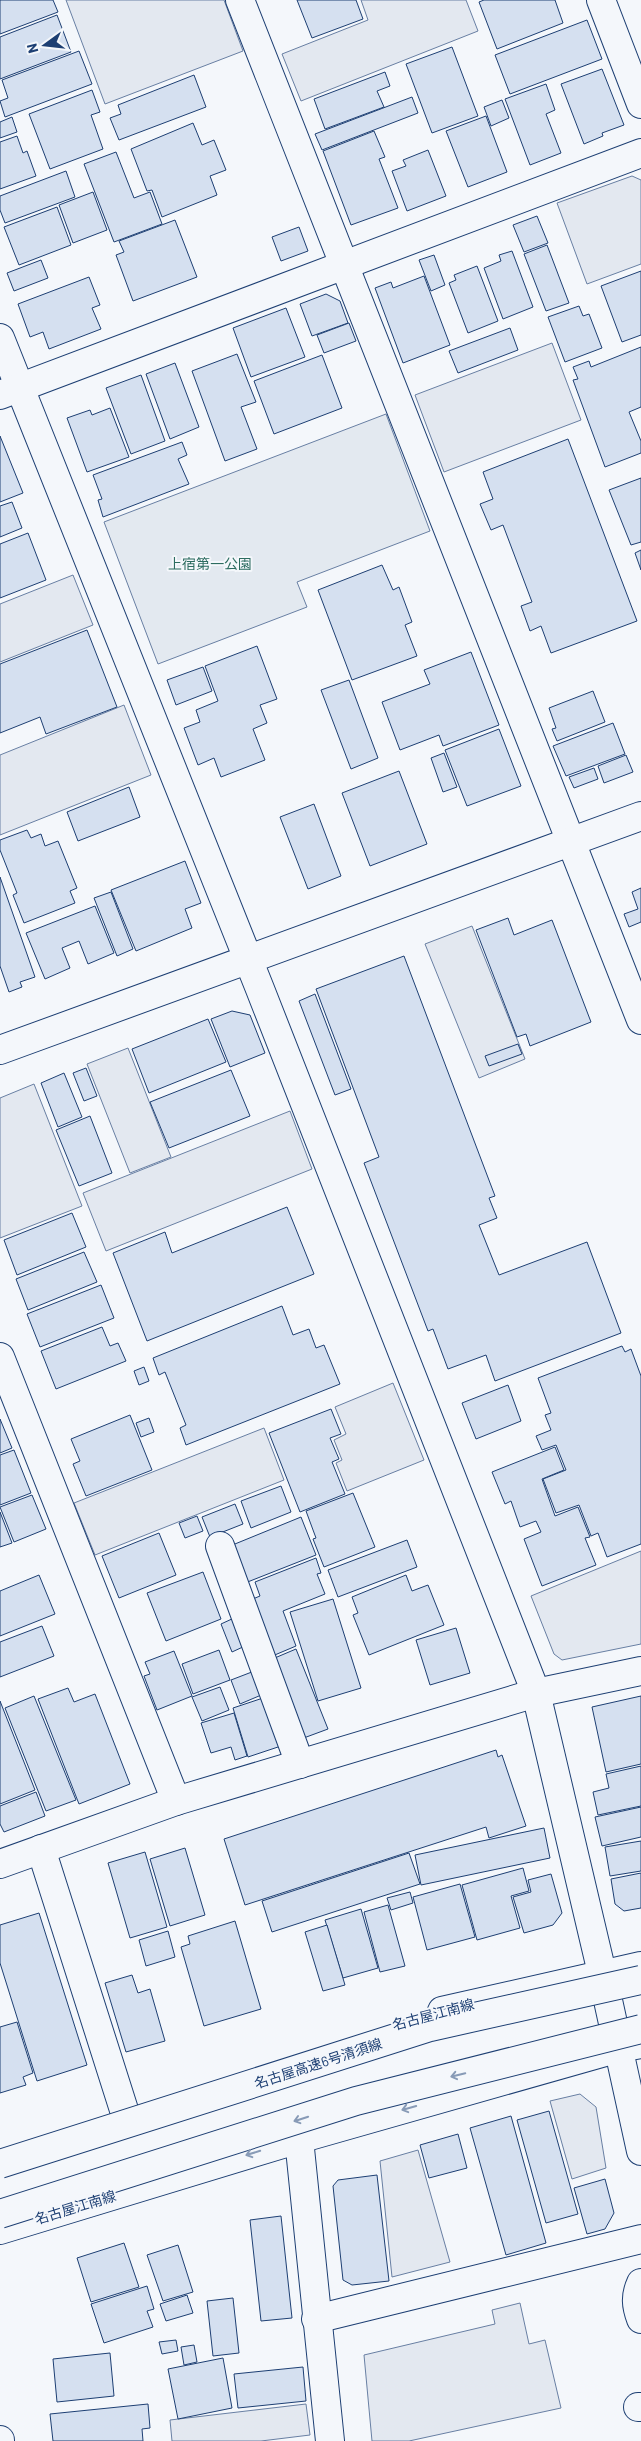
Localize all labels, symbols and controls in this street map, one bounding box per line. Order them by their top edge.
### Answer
north arrow [20,20,70,70]
text: N [23,42,41,55]
park label: 上宿第一公園 [168,555,252,572]
street label: 名古屋江南線 [390,1995,476,2033]
street label: 名古屋高速6号清須線 [252,2034,384,2092]
one-way arrow [450,2071,466,2081]
one-way arrow [401,2104,417,2114]
one-way arrow [294,2114,310,2124]
one-way arrow [245,2149,261,2159]
street label: 名古屋江南線 [32,2187,118,2227]

